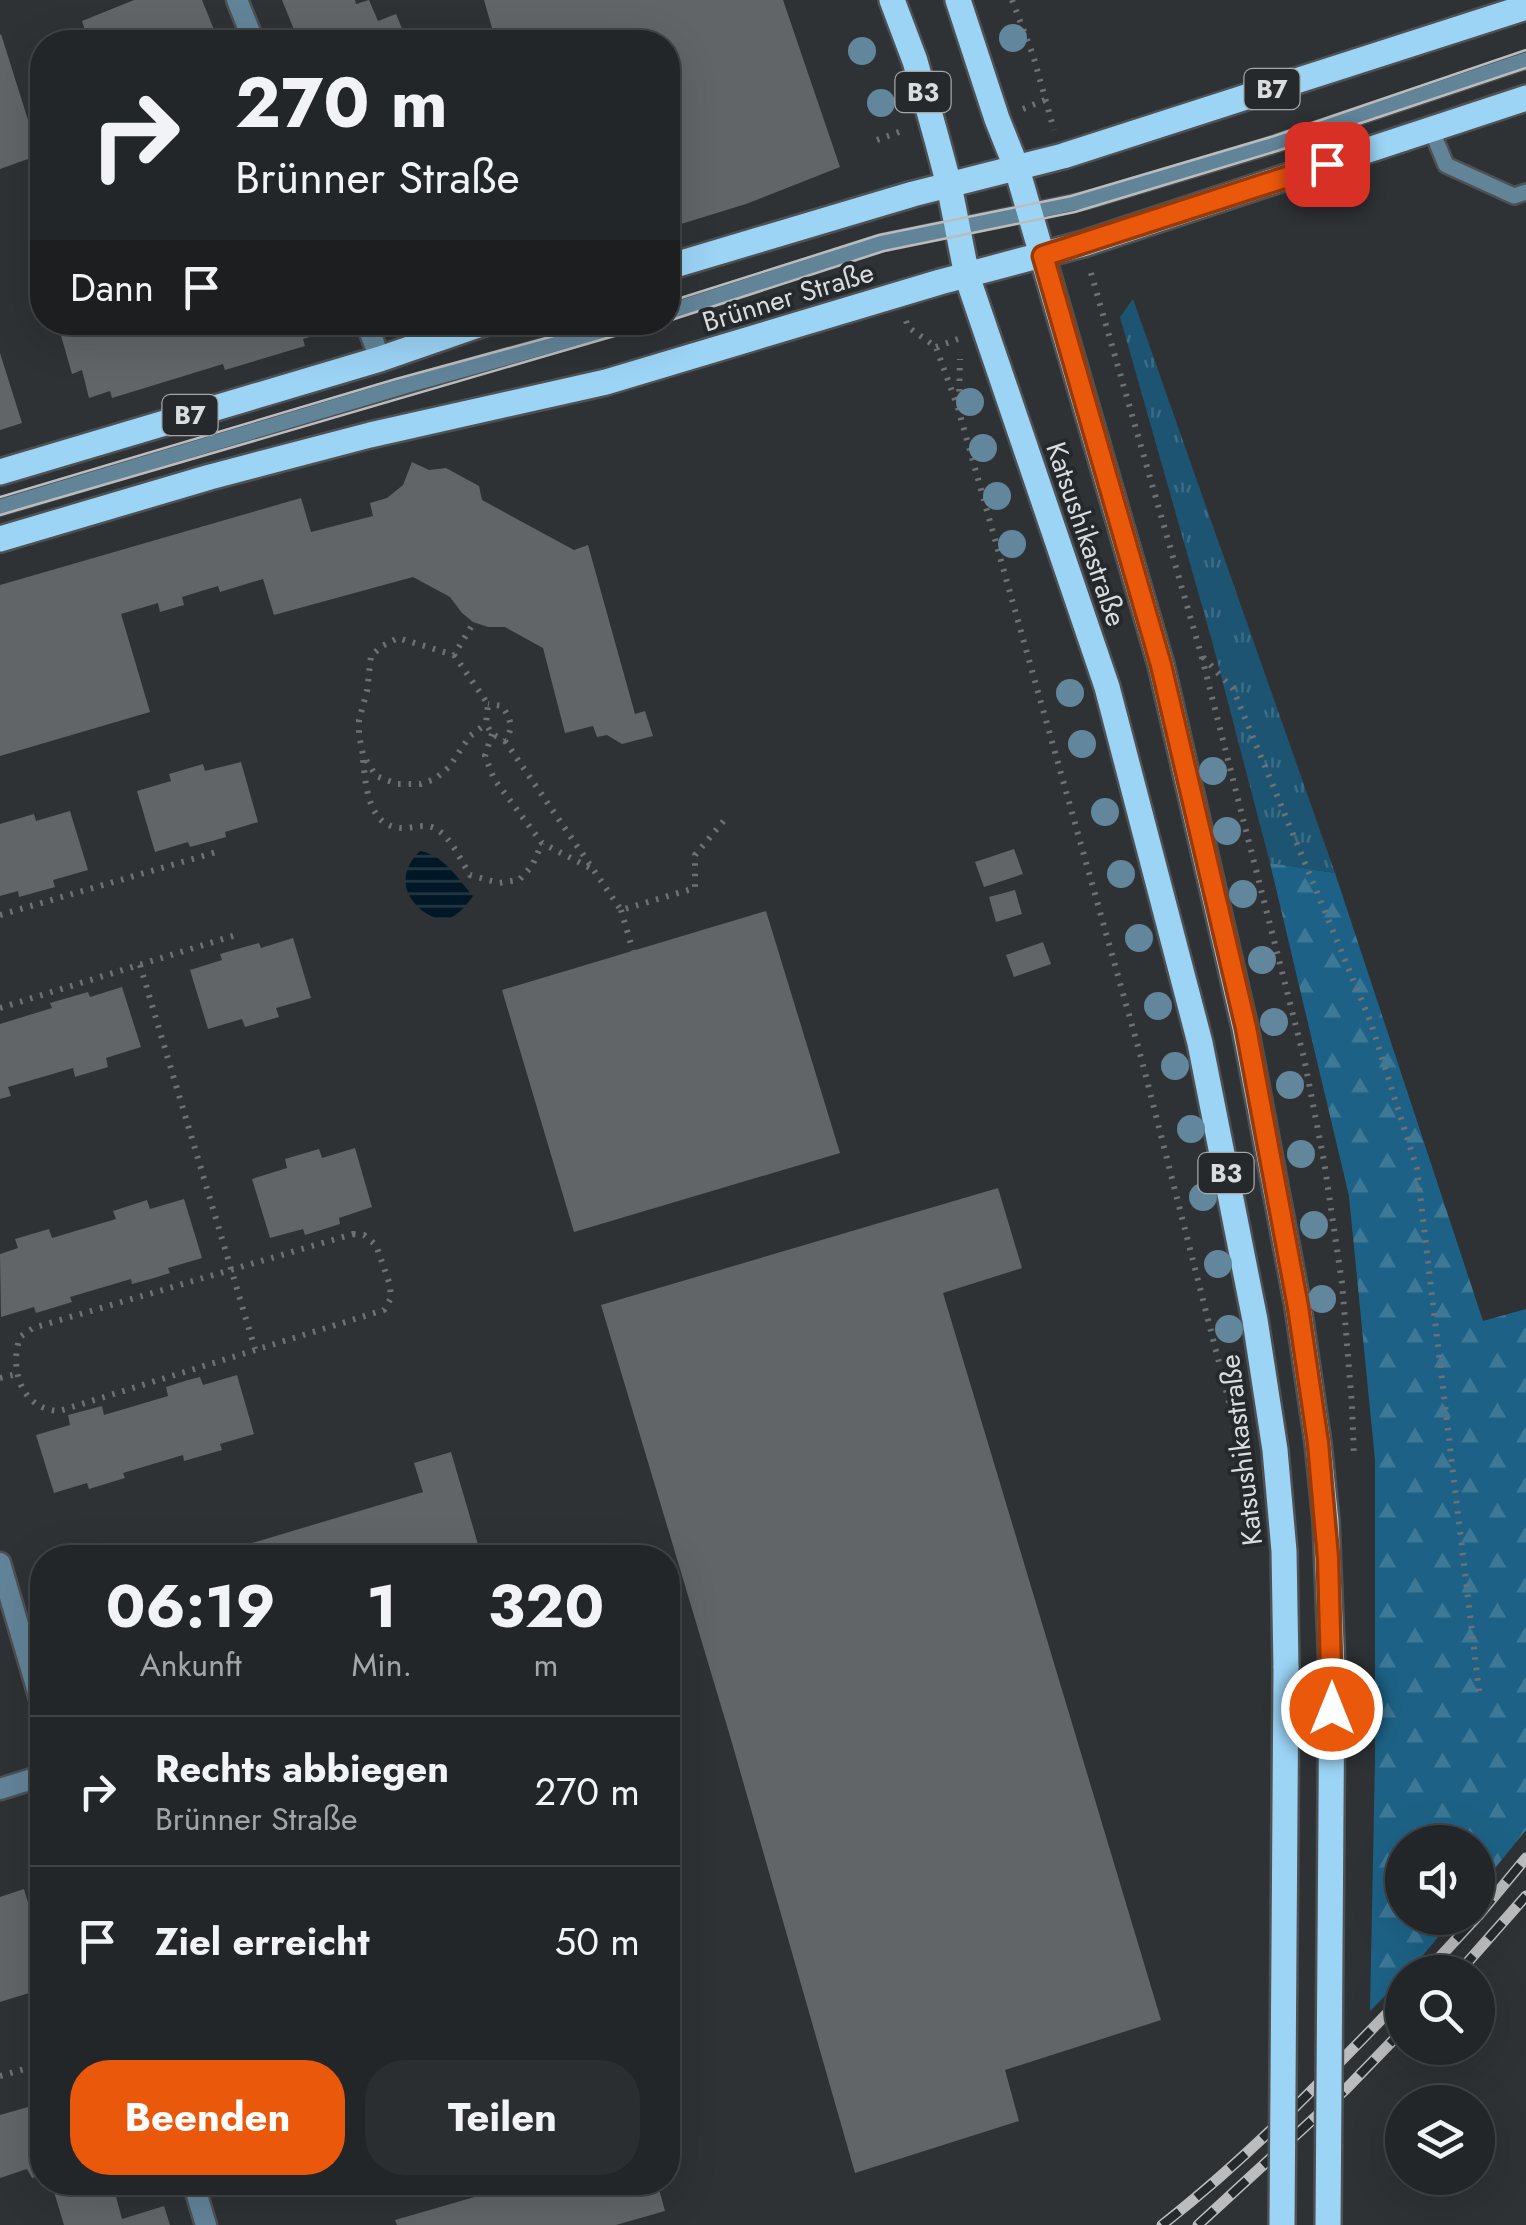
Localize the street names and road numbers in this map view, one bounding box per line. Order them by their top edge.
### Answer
road number: B7 [1244,69,1300,109]
road number: B3 [896,72,950,112]
street label: Brünner Straße [697,252,879,342]
road number: B7 [162,395,218,435]
street label: Katsushikastraße [1035,436,1137,632]
road number: B3 [1198,1153,1254,1193]
street label: Katsushikastraße [1209,1352,1273,1548]

